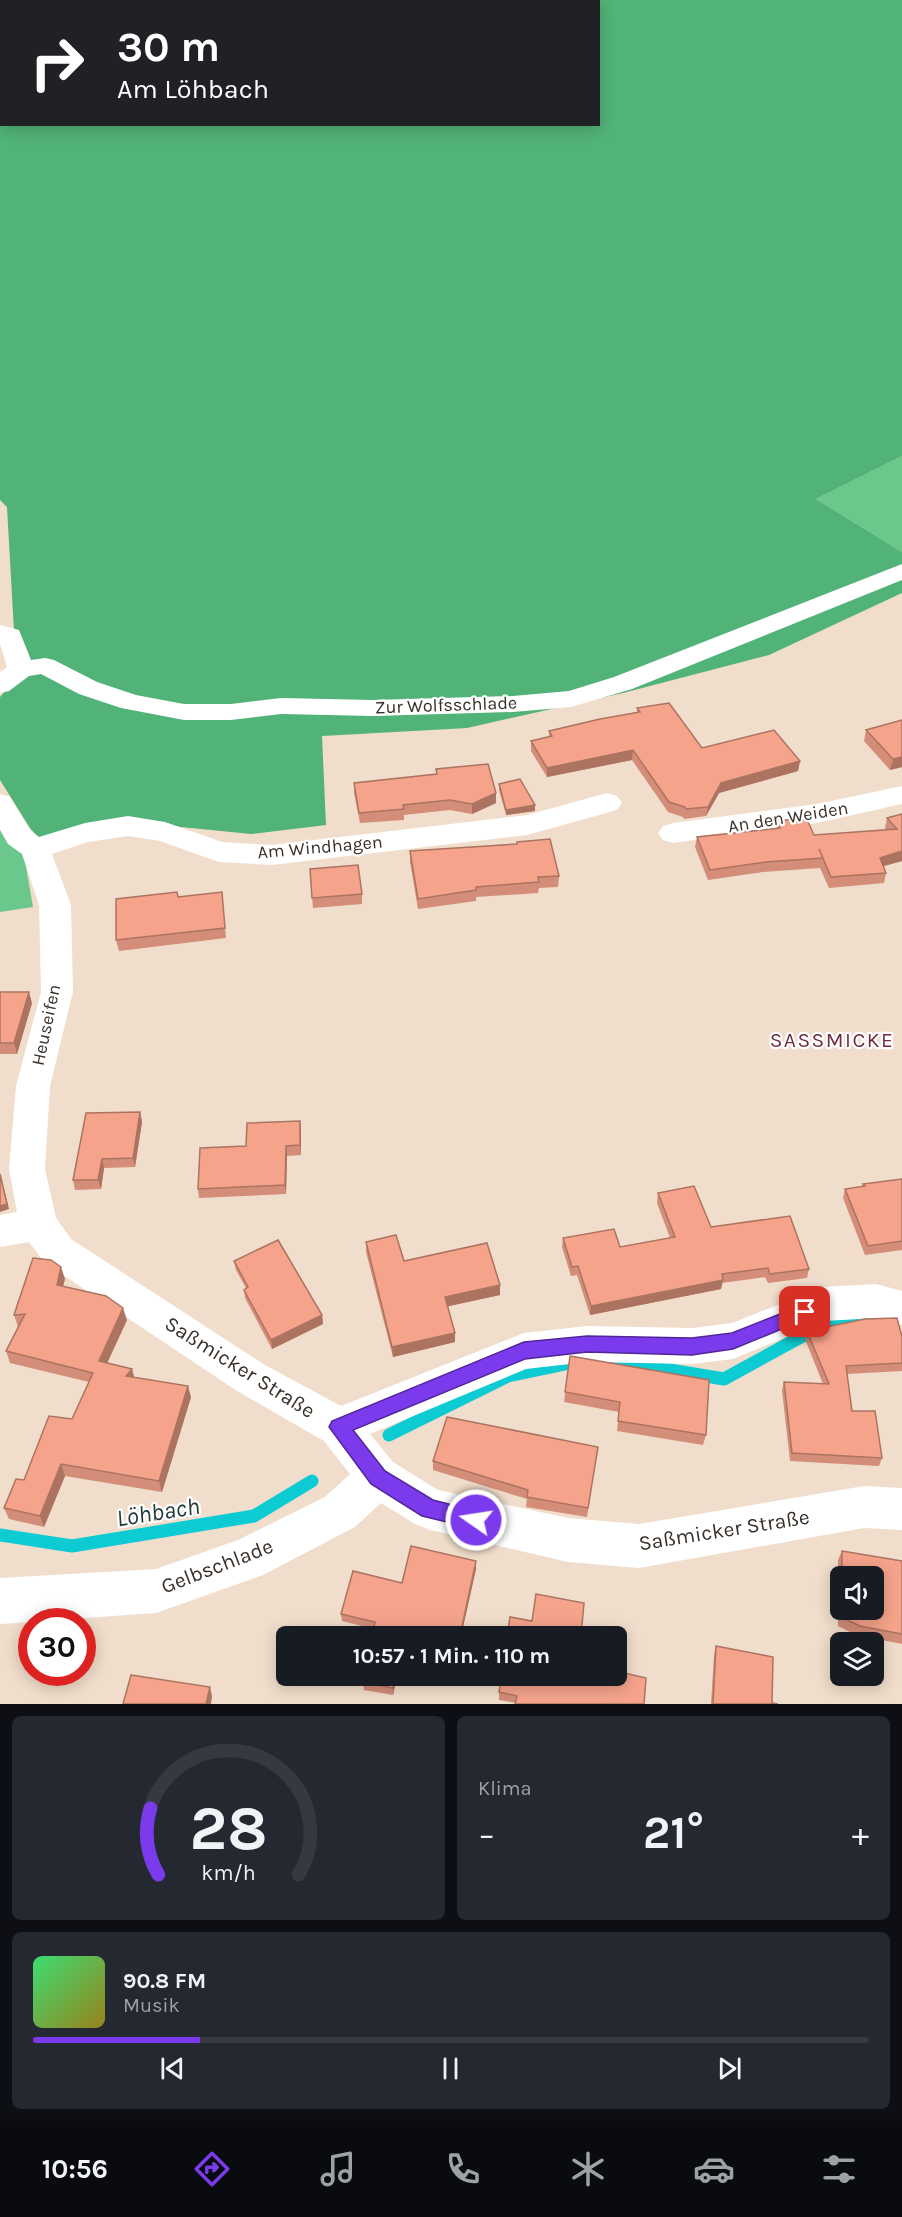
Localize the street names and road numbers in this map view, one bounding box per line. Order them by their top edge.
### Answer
street label: Zur Wolfsschlade [374,692,518,718]
street label: An den Weiden [726,797,850,837]
street label: Am Windhagen [257,831,383,863]
street label: Heuseifen [27,982,65,1068]
street label: Saßmicker Straße [161,1311,319,1423]
street label: Saßmicker Straße [637,1505,811,1555]
street label: Gelbschlade [158,1534,276,1598]

